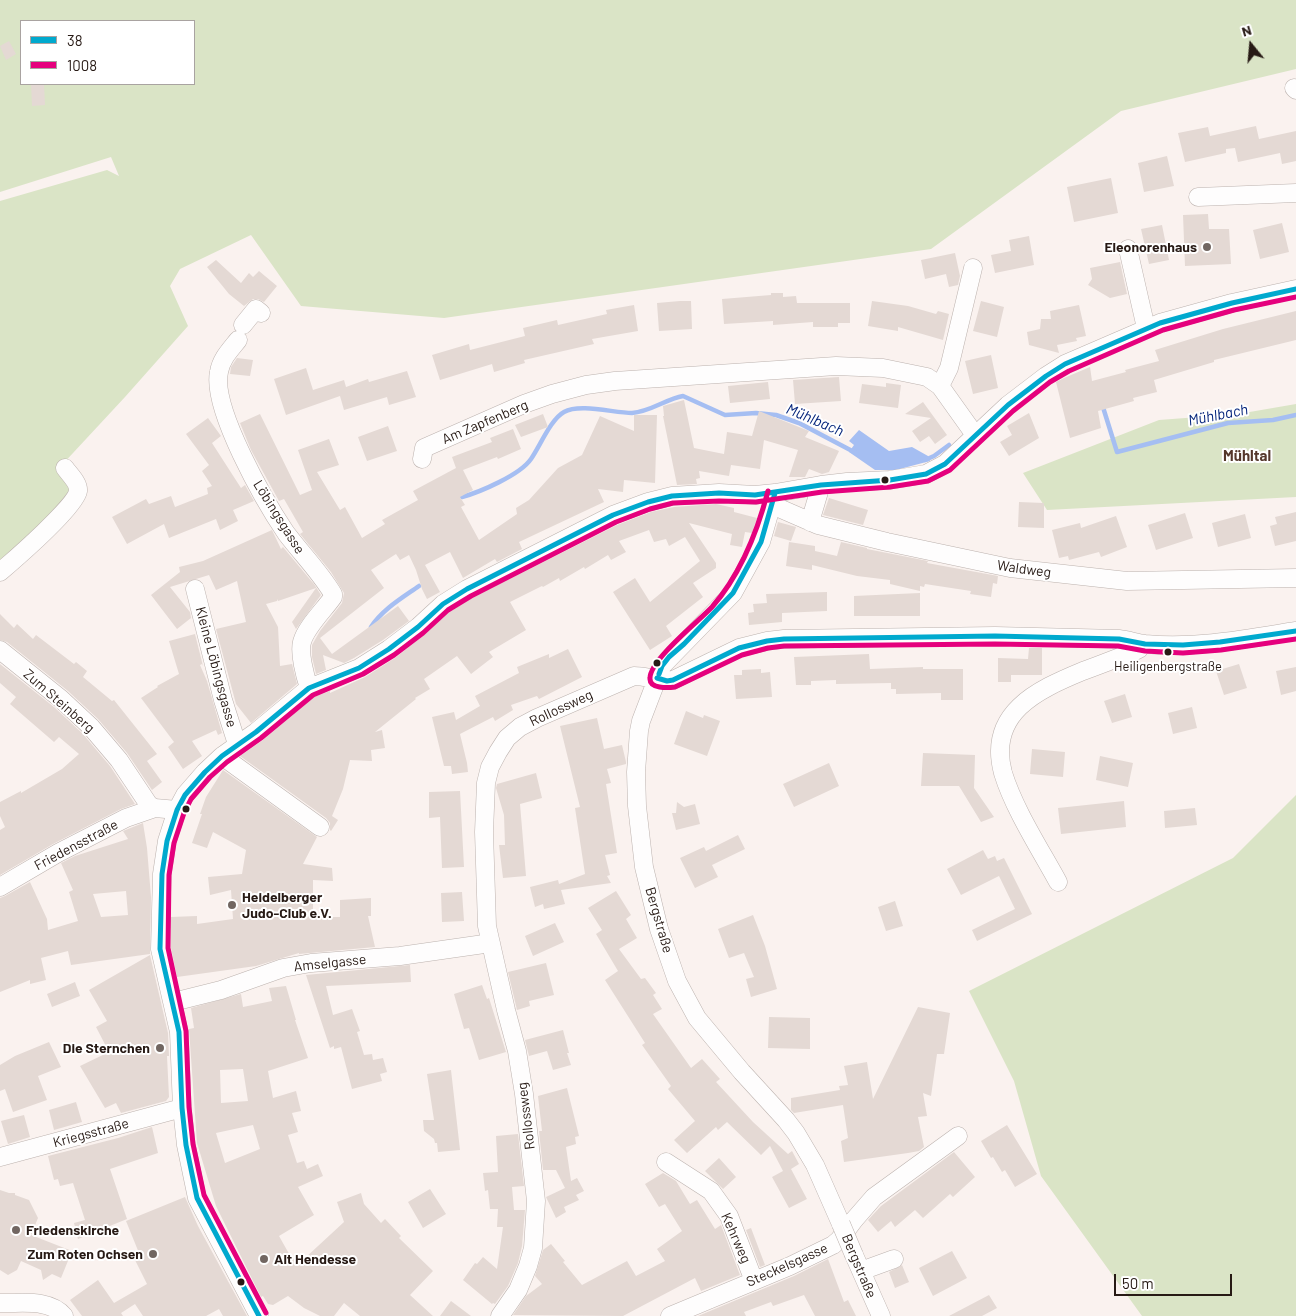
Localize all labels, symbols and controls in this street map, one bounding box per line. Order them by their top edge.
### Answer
legend [20,20,195,85]
north arrow [1226,20,1276,70]
text: N [1240,21,1253,40]
text: 38 [67,31,83,49]
text: 1008 [67,56,97,74]
place label: Eleonorenhaus [1104,239,1197,255]
marker: Eleonorenhaus [1201,241,1213,253]
street label: Am Zapfenberg [439,396,531,448]
water label: Mühlbach [784,400,846,440]
water label: Mühlbach [1186,400,1250,430]
district label: Mühltal [1223,447,1271,465]
unlabelled marker [880,475,890,485]
street label: Löbingsgasse [250,477,308,557]
street label: Waldweg [996,557,1052,581]
street label: Kleine Löbingsgasse [192,605,240,729]
marker: Heiligenbergstraße [1163,647,1173,657]
unlabelled marker [652,658,662,668]
place label: Heiligenbergstraße [1114,659,1222,675]
street label: Zum Steinberg [20,666,98,736]
street label: Rollossweg [527,686,595,730]
unlabelled marker [181,804,191,814]
street label: Friedensstraße [31,816,121,874]
street label: Bergstraße [642,885,676,955]
place label: Heidelberger Judo-Club e.V. [242,889,332,922]
marker: Heidelberger Judo-Club e.V. [226,899,238,911]
street label: Amselgasse [293,951,367,975]
place label: Die Sternchen [63,1040,150,1056]
marker: Die Sternchen [154,1042,166,1054]
street label: Rollossweg [514,1081,538,1151]
street label: Kriegsstraße [51,1115,131,1151]
street label: Kehrweg [717,1210,755,1266]
place label: Friedenskirche [26,1222,119,1238]
marker: Friedenskirche [10,1224,22,1236]
street label: Bergstraße [838,1231,880,1301]
street label: Steckelsgasse [744,1240,830,1290]
place label: Zum Roten Ochsen [27,1246,143,1262]
marker: Zum Roten Ochsen [147,1248,159,1260]
place label: Alt Hendesse [274,1251,356,1267]
marker: Alt Hendesse [258,1253,270,1265]
scale bar [1116,1264,1234,1296]
text: 50 m [1122,1274,1154,1292]
unlabelled marker [236,1277,246,1287]

